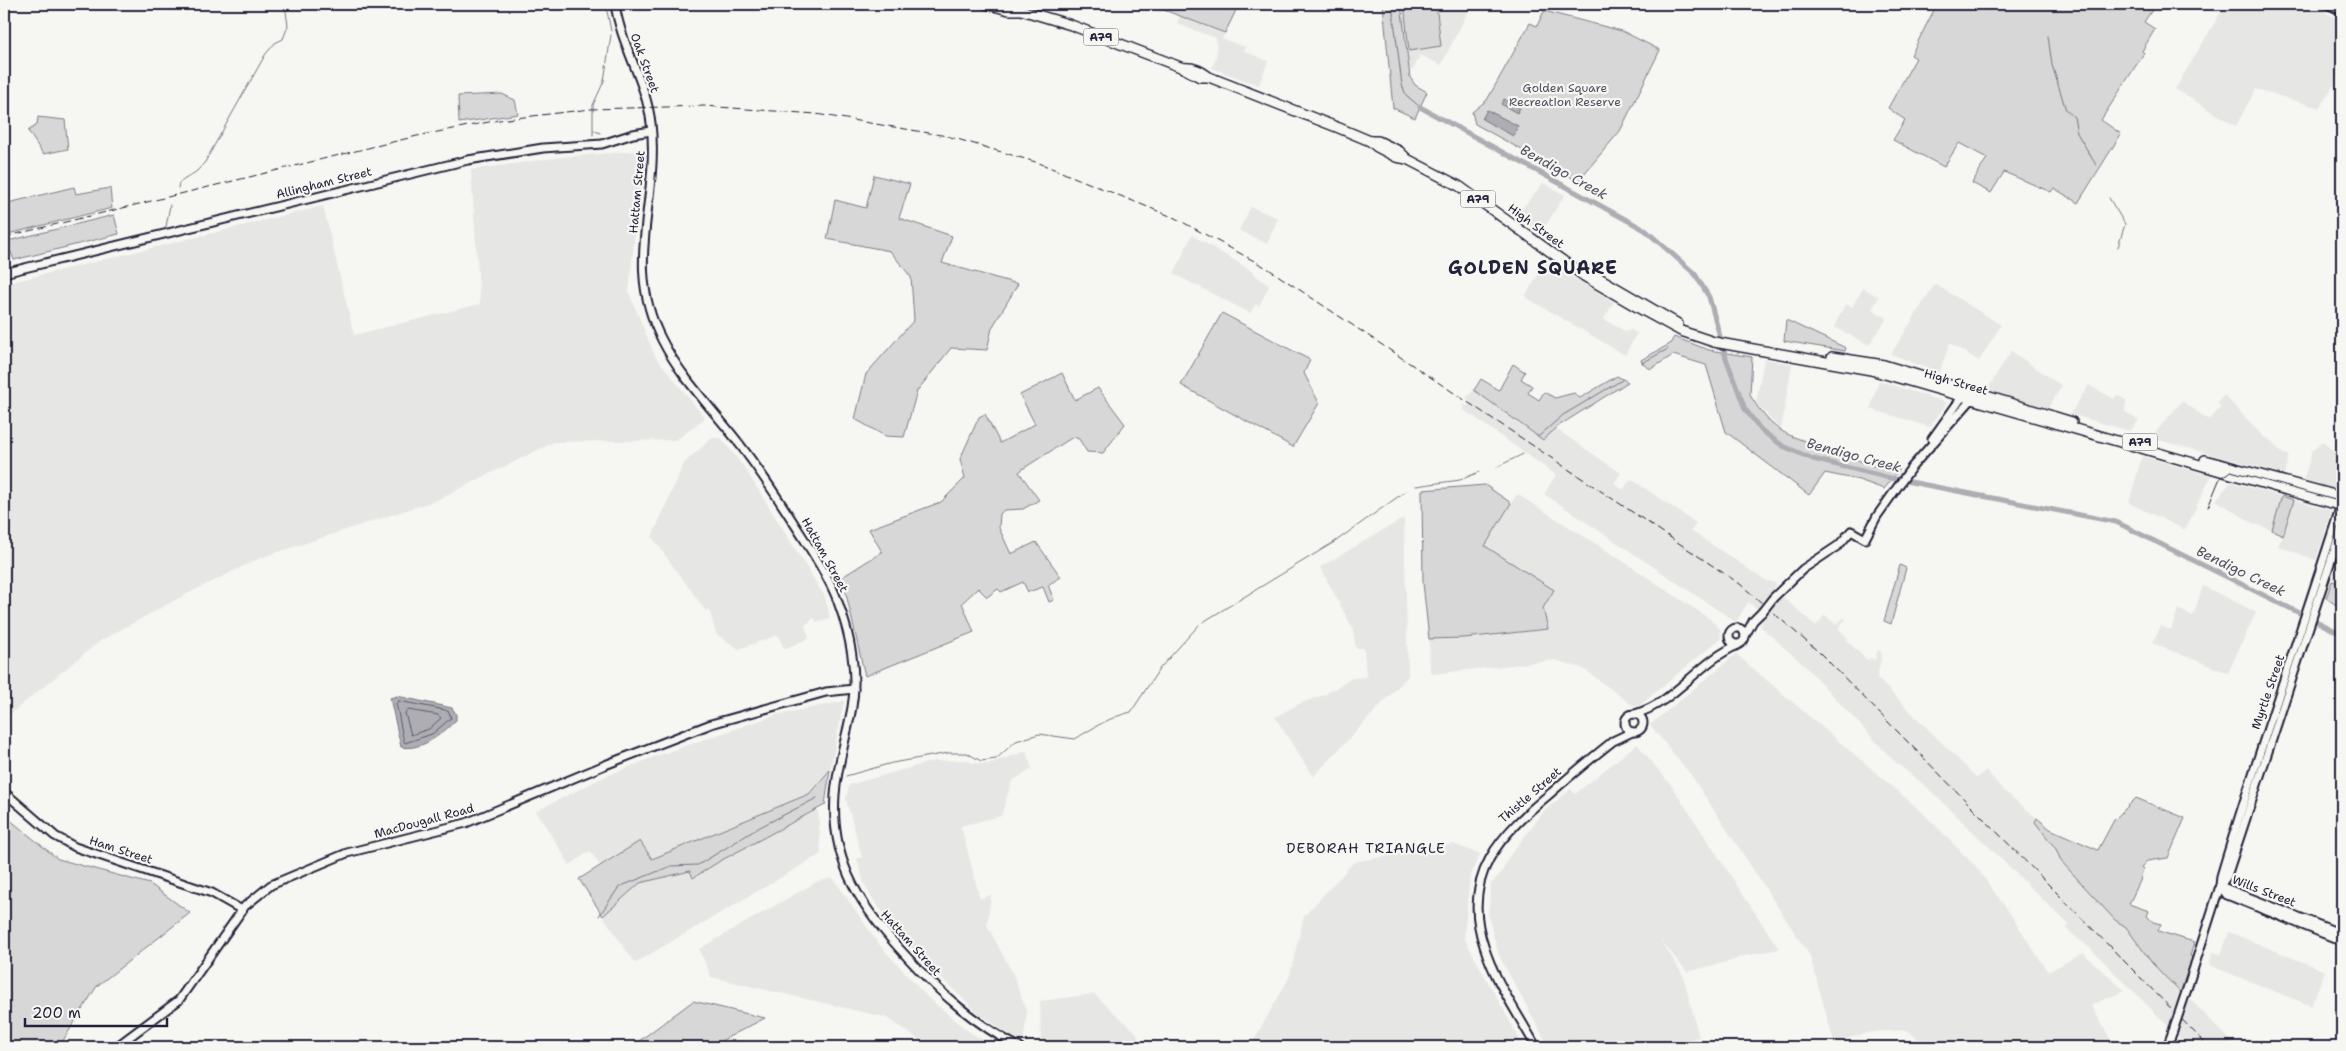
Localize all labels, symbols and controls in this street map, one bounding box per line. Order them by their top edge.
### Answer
road number: A79 [1084,28,1118,46]
street label: Oak Street [627,31,663,95]
park label: Golden Square Recreation Reserve [1509,80,1621,110]
water label: Bendigo Creek [1517,141,1611,203]
street label: Hattam Street [625,150,649,234]
street label: Allingham Street [274,163,374,203]
road number: A79 [1460,190,1496,208]
street label: High Street [1505,200,1567,252]
district label: GOLDEN SQUARE [1448,256,1618,280]
street label: High Street [1922,365,1990,399]
water label: Bendigo Creek [1805,434,1903,476]
road number: A79 [2122,434,2158,451]
street label: Hattam Street [798,515,852,595]
water label: Bendigo Creek [2193,542,2289,600]
street label: Myrtle Street [2248,652,2288,732]
street label: Thistle Street [1495,763,1565,827]
street label: MacDougall Road [372,800,476,842]
street label: Ham Street [87,832,155,868]
district label: DEBORAH TRIANGLE [1286,839,1446,857]
street label: Wills Street [2230,871,2298,911]
street label: Hattam Street [877,907,945,979]
scale bar [25,996,168,1028]
text: 200 m [32,1003,81,1023]

